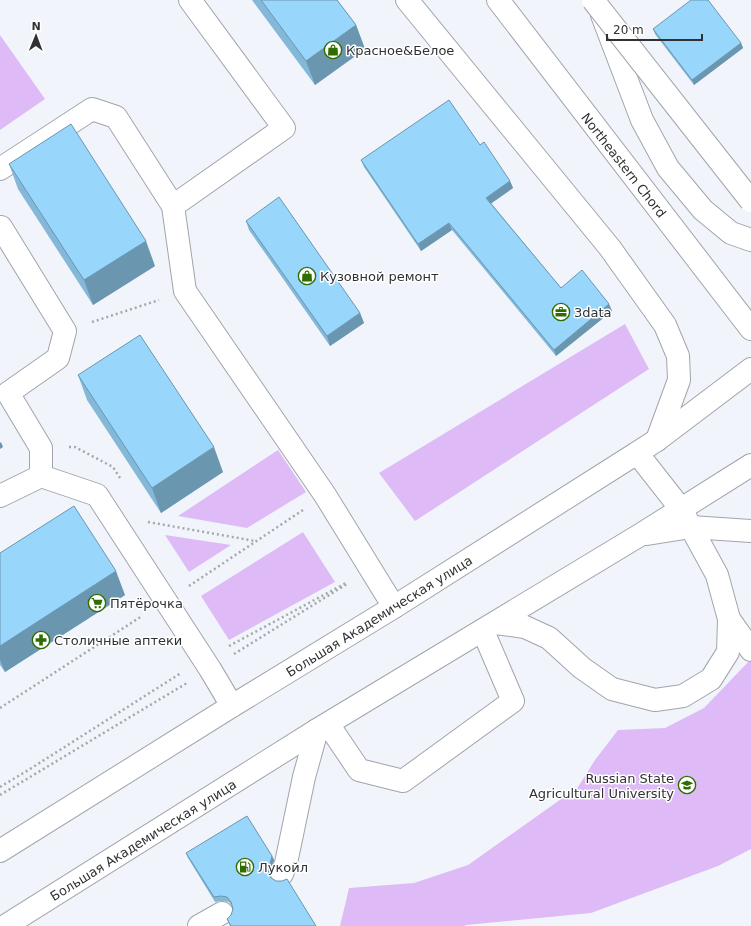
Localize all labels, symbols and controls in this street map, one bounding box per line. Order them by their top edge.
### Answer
north arrow [16,16,56,56]
scale bar [607,16,702,42]
text: N [31,20,41,33]
text: 20 m [613,23,644,37]
shop icon: Красное&Белое [323,40,343,60]
place label: Красное&Белое [346,43,454,58]
street label: Northeastern Chord [578,110,669,220]
shop icon: Кузовной ремонт [297,266,317,286]
place label: Кузовной ремонт [320,269,439,284]
office icon: 3data [551,302,571,322]
place label: 3data [574,305,612,320]
street label: Большая Академическая улица [283,553,475,680]
supermarket icon: Пятёрочка [87,593,107,613]
place label: Пятёрочка [110,596,183,611]
pharmacy icon: Столичные аптеки [31,630,51,650]
place label: Столичные аптеки [54,633,182,648]
place label: Russian State Agricultural University [529,771,674,801]
school or university icon: Russian State Agricultural University [677,775,697,795]
street label: Большая Академическая улица [47,777,239,904]
fuel station icon: Лукойл [235,857,255,877]
place label: Лукойл [258,860,308,875]

